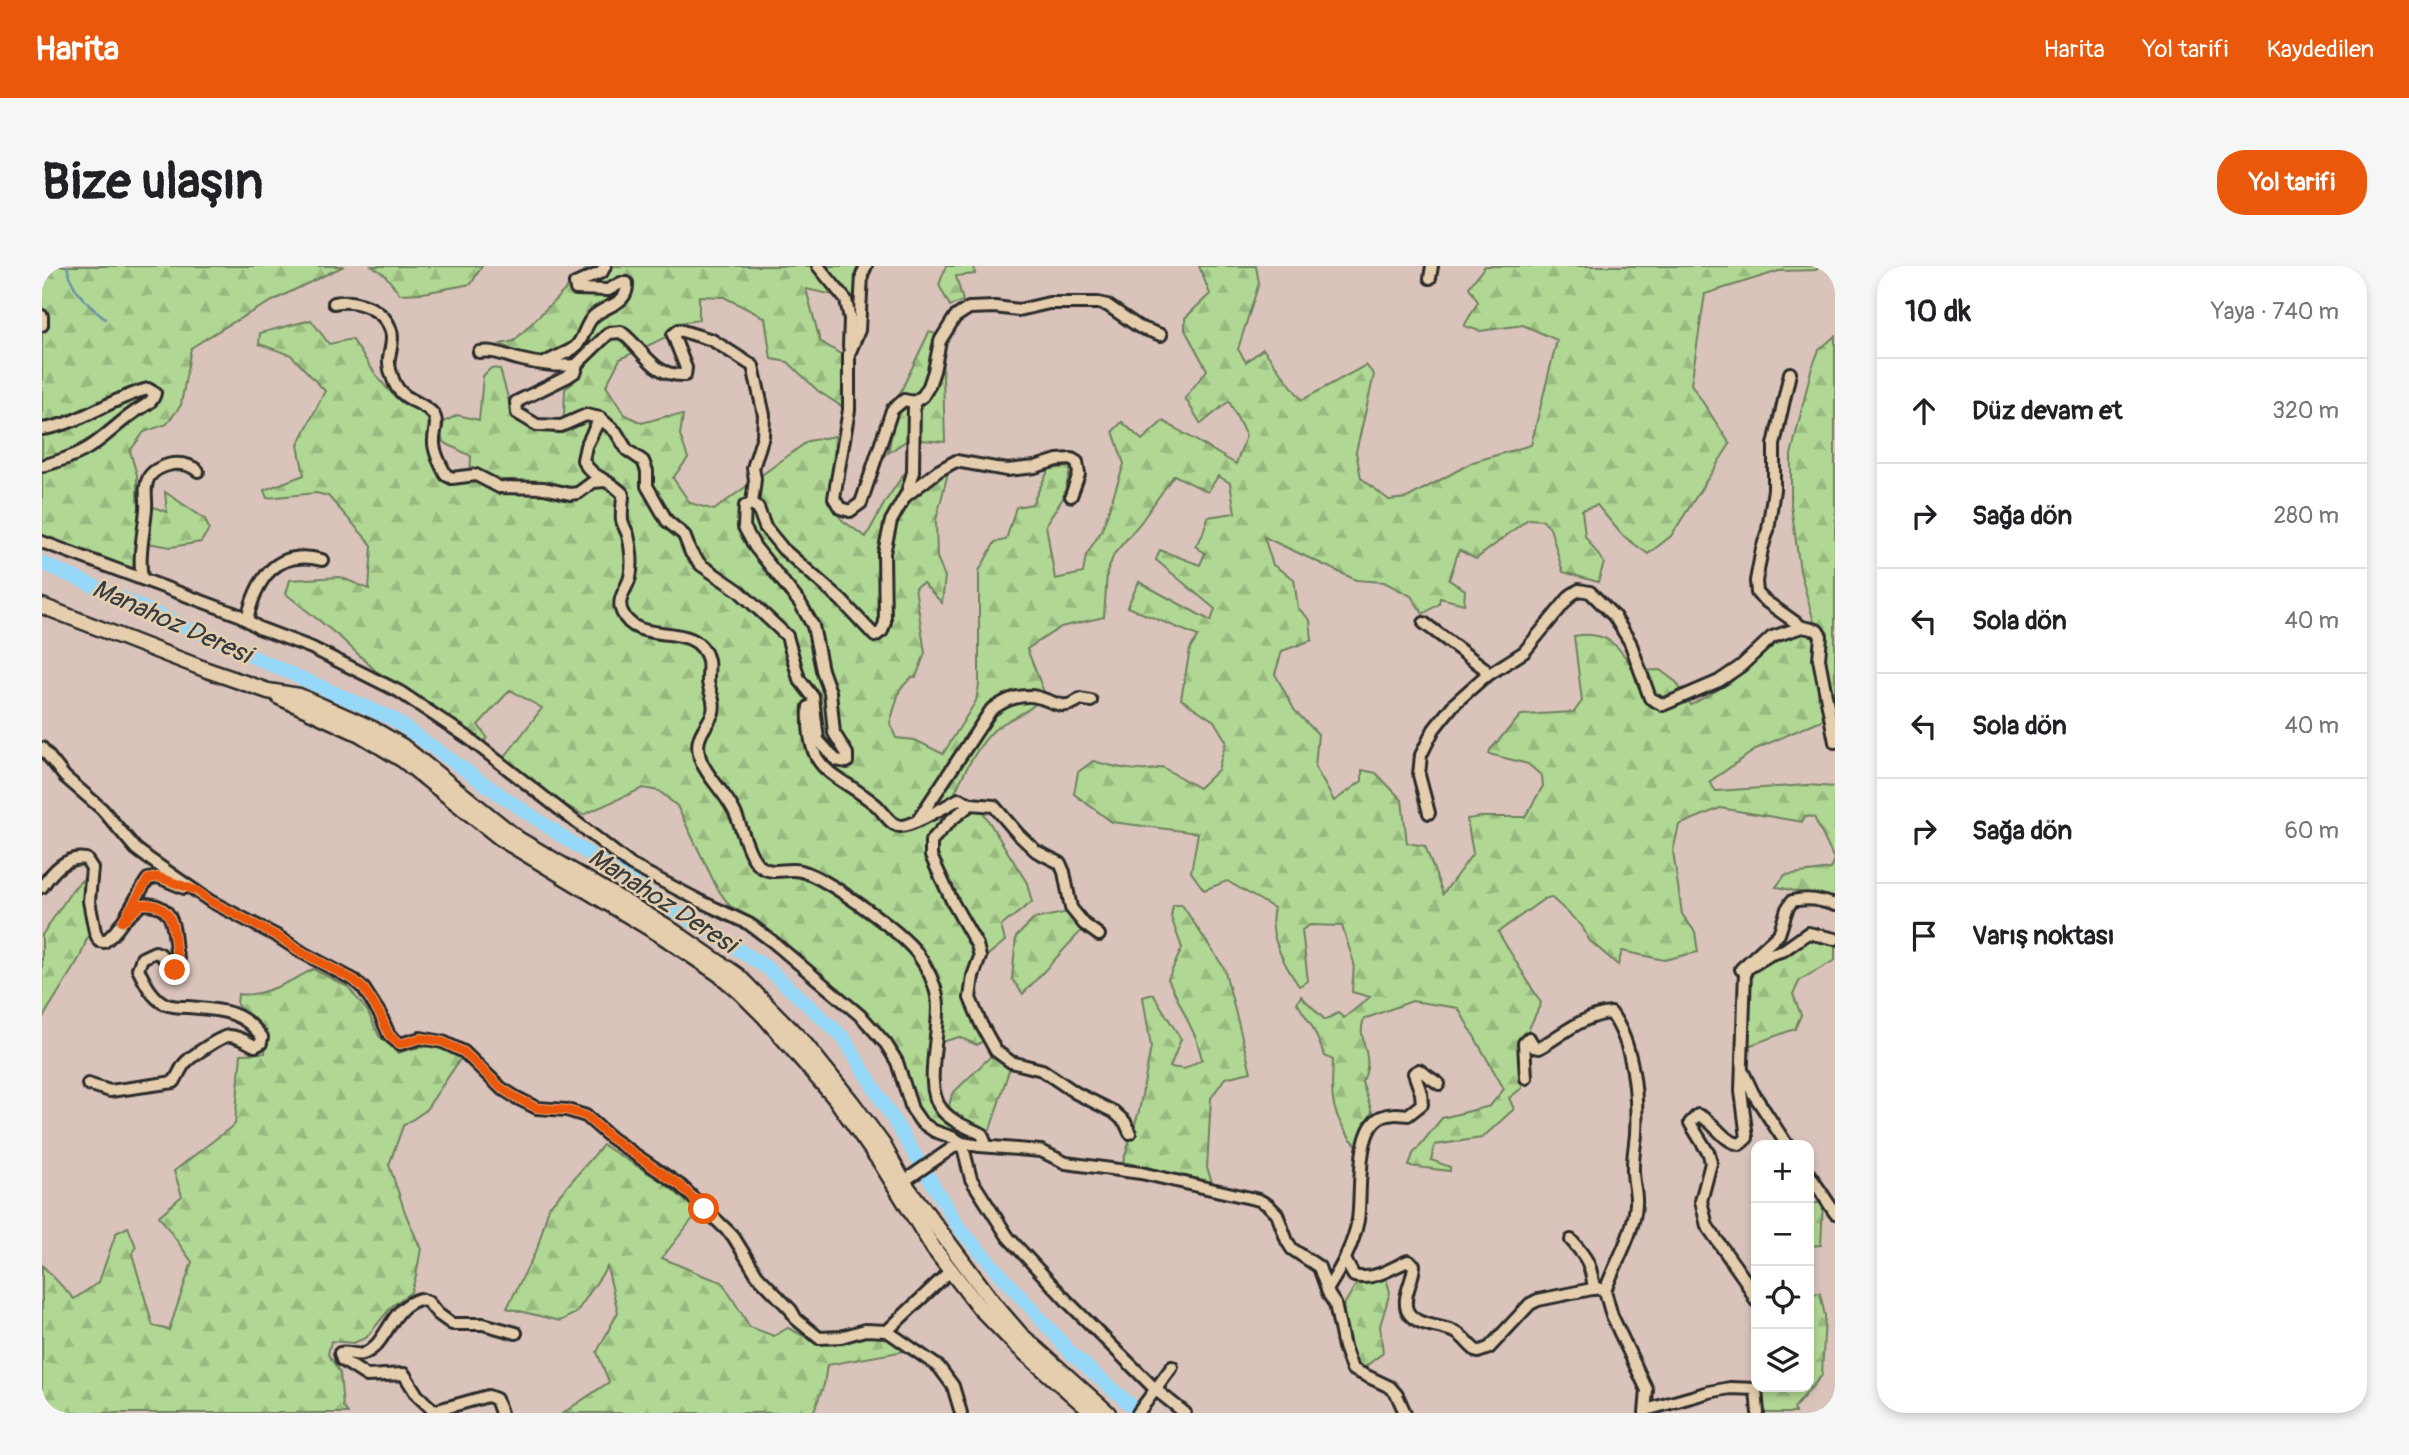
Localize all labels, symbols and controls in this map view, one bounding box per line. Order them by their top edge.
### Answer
text: Harita [35,29,119,70]
text: Harita [2043,35,2105,64]
text: Yol tarifi [2143,35,2228,64]
text: Kaydedilen [2266,35,2374,64]
button: Yol tarifi [2217,150,2367,215]
text: Bize ulaşın [42,152,263,213]
text: 10 dk [1905,293,1971,330]
text: Yaya · 740 m [2211,297,2339,326]
icon: ahead [1905,392,1943,430]
text: Düz devam et [1972,395,2123,427]
text: 320 m [2272,396,2339,425]
icon: right [1905,497,1943,535]
text: Sağa dön [1972,500,2072,532]
text: 280 m [2273,501,2339,530]
water label: Manahoz Deresi [87,573,260,673]
icon: left [1905,602,1943,640]
text: Sola dön [1972,605,2067,637]
text: 40 m [2285,606,2339,635]
icon: left [1905,707,1943,745]
text: Sola dön [1972,710,2067,742]
text: 40 m [2285,711,2339,740]
icon: right [1905,812,1943,850]
text: Sağa dön [1972,815,2072,847]
text: 60 m [2284,816,2339,845]
water label: Manahoz Deresi [582,841,746,963]
icon: arrive [1905,917,1943,955]
text: Varış noktası [1972,920,2114,952]
route end [159,954,190,985]
map controls [1751,1140,1814,1392]
button: + [1751,1140,1814,1203]
route start [688,1193,719,1224]
button: − [1751,1203,1814,1266]
button: locate [1751,1266,1814,1329]
button: layers [1751,1329,1814,1392]

